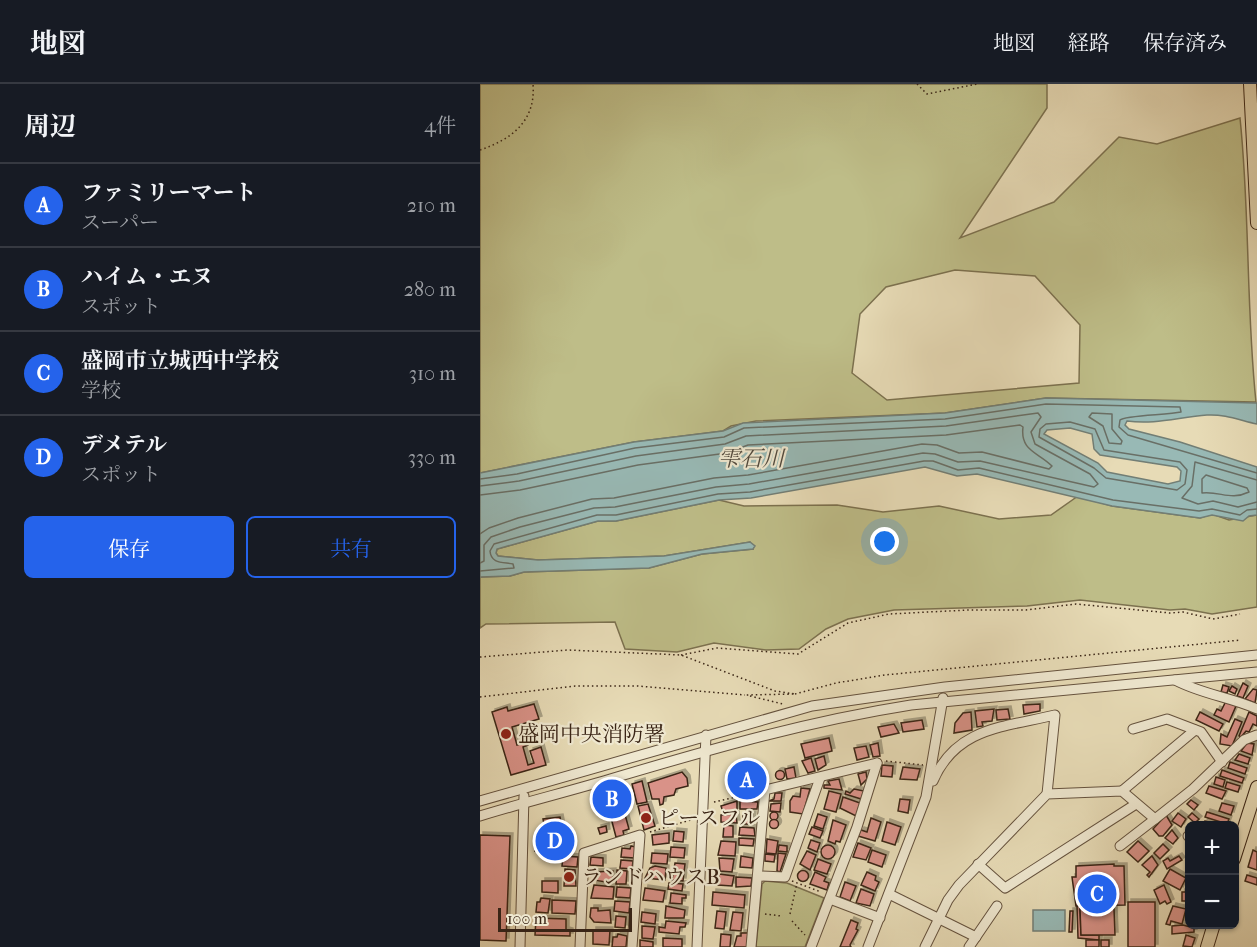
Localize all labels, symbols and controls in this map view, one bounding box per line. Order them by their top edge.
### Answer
text: 地図 [30,27,86,60]
text: 地図 [993,31,1035,55]
text: 経路 [1068,31,1110,55]
text: 保存済み [1143,31,1227,55]
text: 周辺 [24,111,76,142]
text: 4件 [424,114,456,137]
text: ファミリーマート [81,180,257,206]
text: A [37,194,50,217]
text: 210 m [407,194,456,217]
text: スーパー [81,211,159,234]
text: ハイム・エヌ [81,264,213,290]
text: B [37,278,50,301]
text: 280 m [404,278,456,301]
text: スポット [81,295,161,318]
text: 盛岡市立城西中学校 [81,348,279,374]
text: C [37,362,50,385]
text: 310 m [409,362,456,385]
text: 学校 [81,379,121,402]
text: デメテル [81,432,167,458]
text: D [36,446,51,469]
text: 330 m [408,446,456,469]
water label: 雫石川 [718,446,786,472]
text: スポット [81,463,161,486]
button: 保存 [24,516,234,578]
button: 共有 [246,516,456,578]
your location [870,527,899,556]
place label: 盛岡中央消防署 [518,722,665,746]
marker: 盛岡中央消防署 [499,727,513,741]
pin: A [728,758,766,802]
pin: B [592,776,632,822]
place label: ピースフル [658,806,760,830]
marker: ピースフル [639,811,653,825]
pin: D [536,818,574,864]
map controls [1185,821,1239,929]
button: + [1185,821,1239,875]
place label: ランドハウスB [581,865,720,889]
marker: ランドハウスB [562,870,576,884]
pin: C [1078,872,1116,916]
button: − [1185,875,1239,929]
scale bar [498,905,632,932]
text: 100 m [507,909,547,928]

